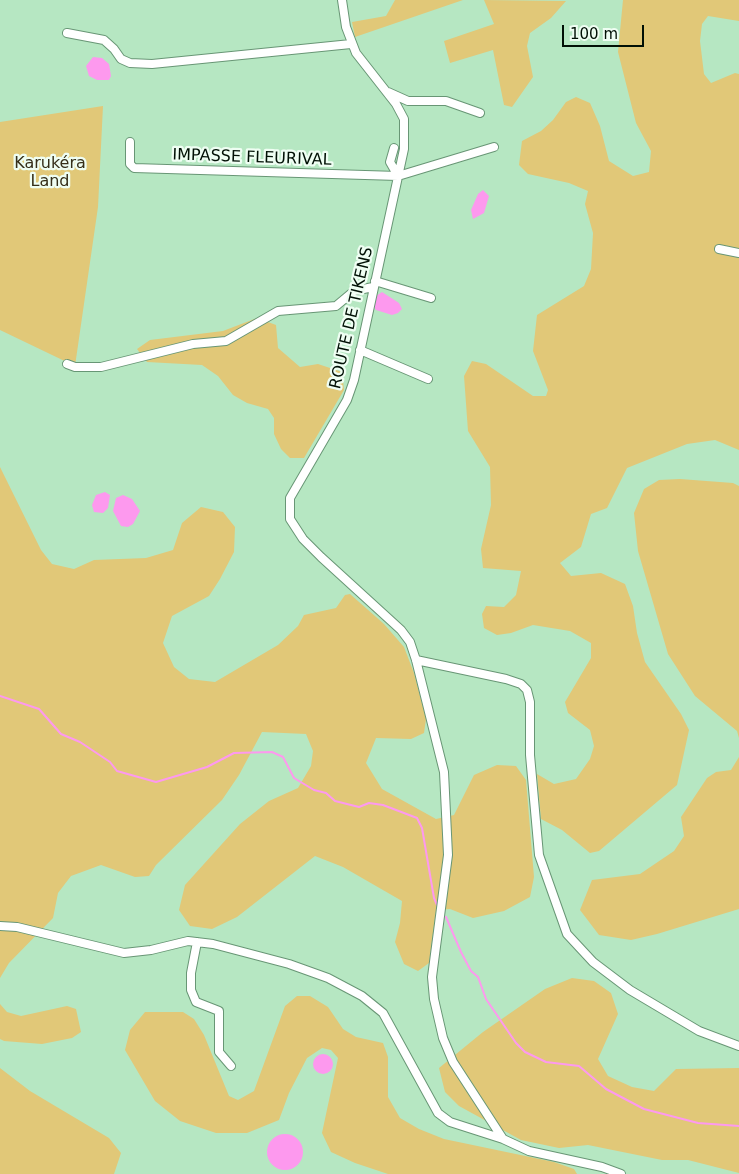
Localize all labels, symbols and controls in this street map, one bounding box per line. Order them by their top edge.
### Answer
scale bar [564,15,646,47]
text: 100 m [570,25,618,43]
street label: IMPASSE FLEURIVAL [172,146,332,170]
park label: Karukéra Land [14,154,86,192]
street label: ROUTE DE TIKENS [326,245,378,391]

